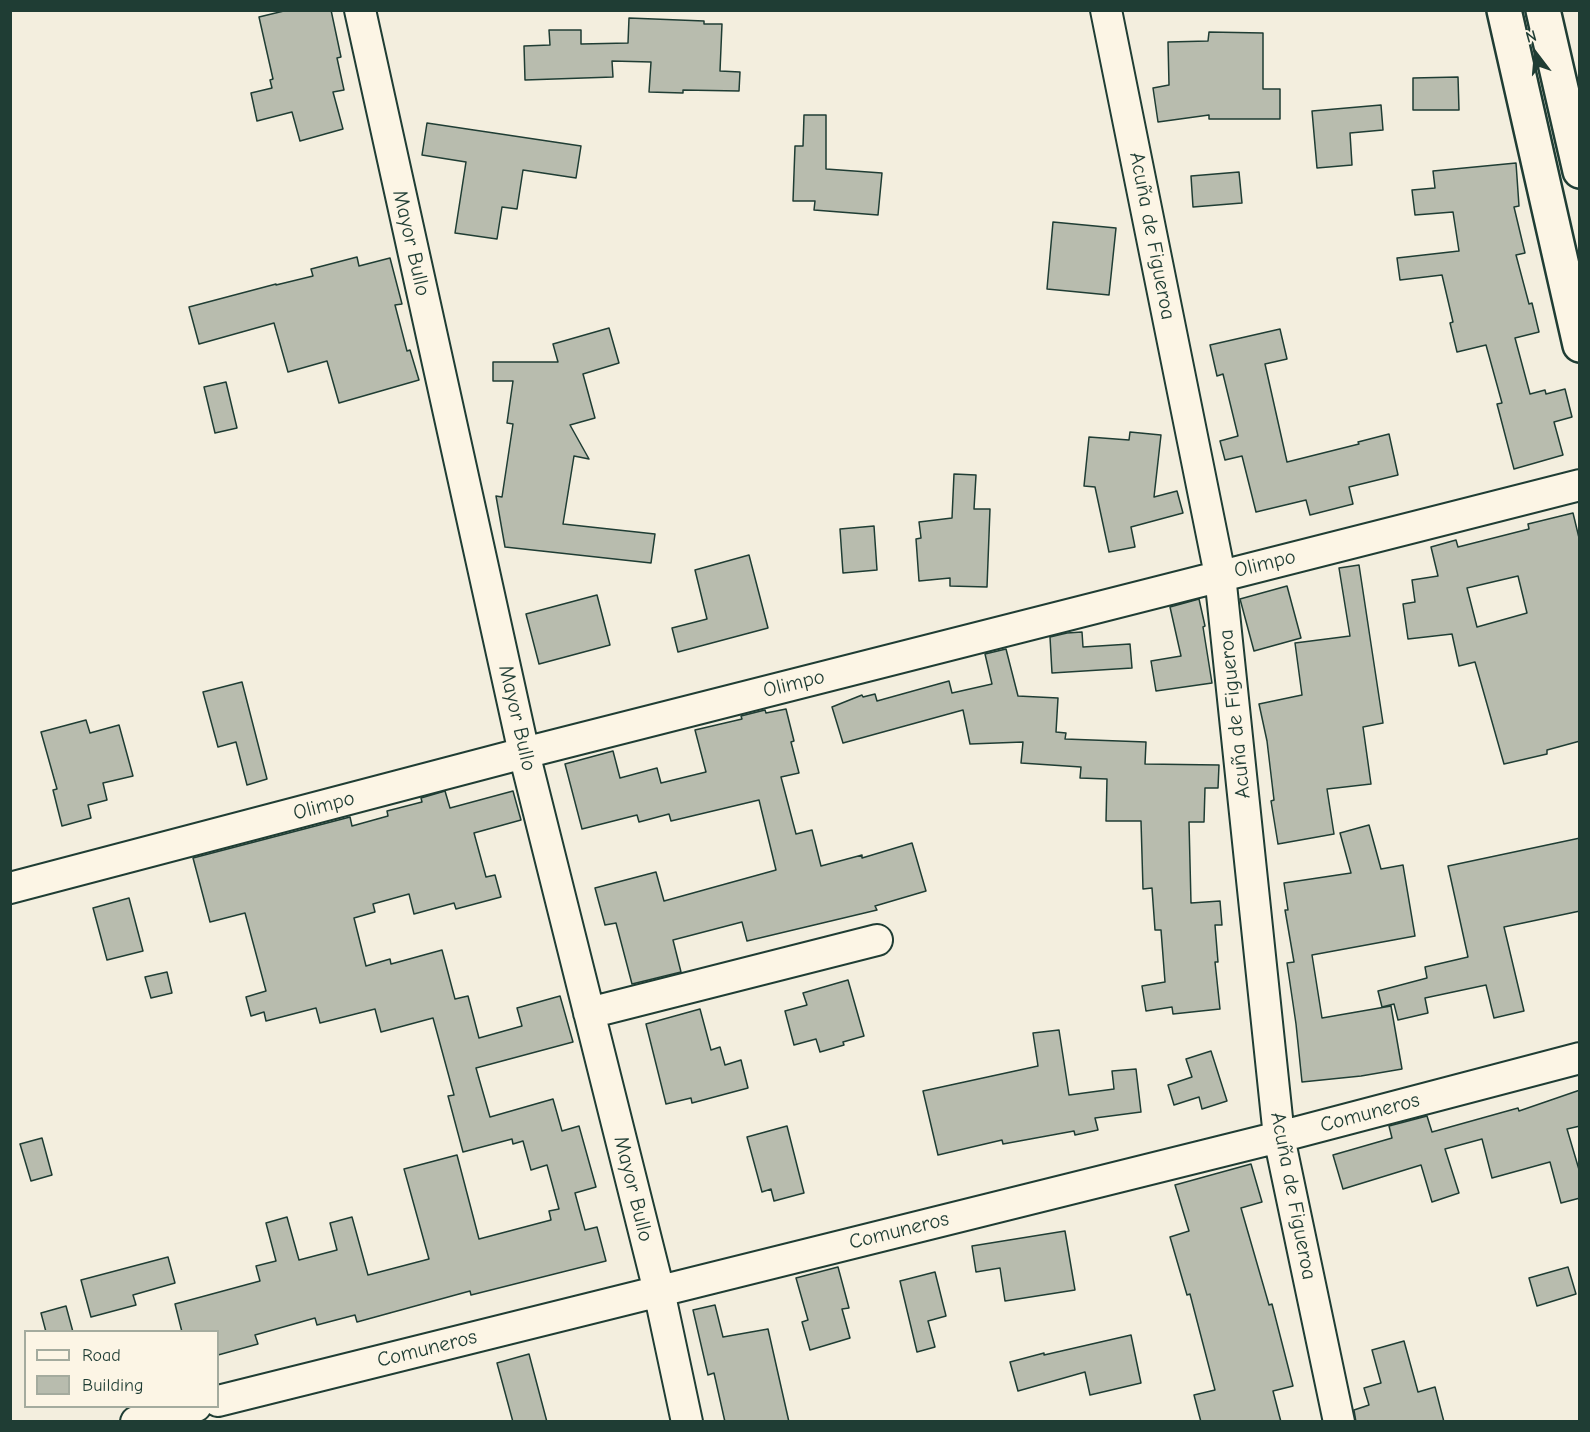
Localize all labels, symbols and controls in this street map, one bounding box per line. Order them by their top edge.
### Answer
north arrow [1506,24,1566,84]
text: N [1524,27,1539,47]
street label: Acuña de Figueroa [1123,150,1181,322]
street label: Mayor Bullo [387,188,435,298]
street label: Olimpo [1232,544,1298,584]
street label: Acuña de Figueroa [1214,628,1256,800]
street label: Mayor Bullo [493,663,541,773]
street label: Olimpo [761,664,827,704]
street label: Olimpo [291,786,357,826]
street label: Comuneros [1318,1088,1422,1138]
street label: Acuña de Figueroa [1264,1110,1322,1282]
street label: Mayor Bullo [608,1134,658,1244]
street label: Comuneros [847,1206,951,1256]
street label: Comuneros [375,1324,479,1374]
legend [24,1330,219,1408]
text: Road [82,1345,121,1366]
text: Building [82,1375,144,1396]

